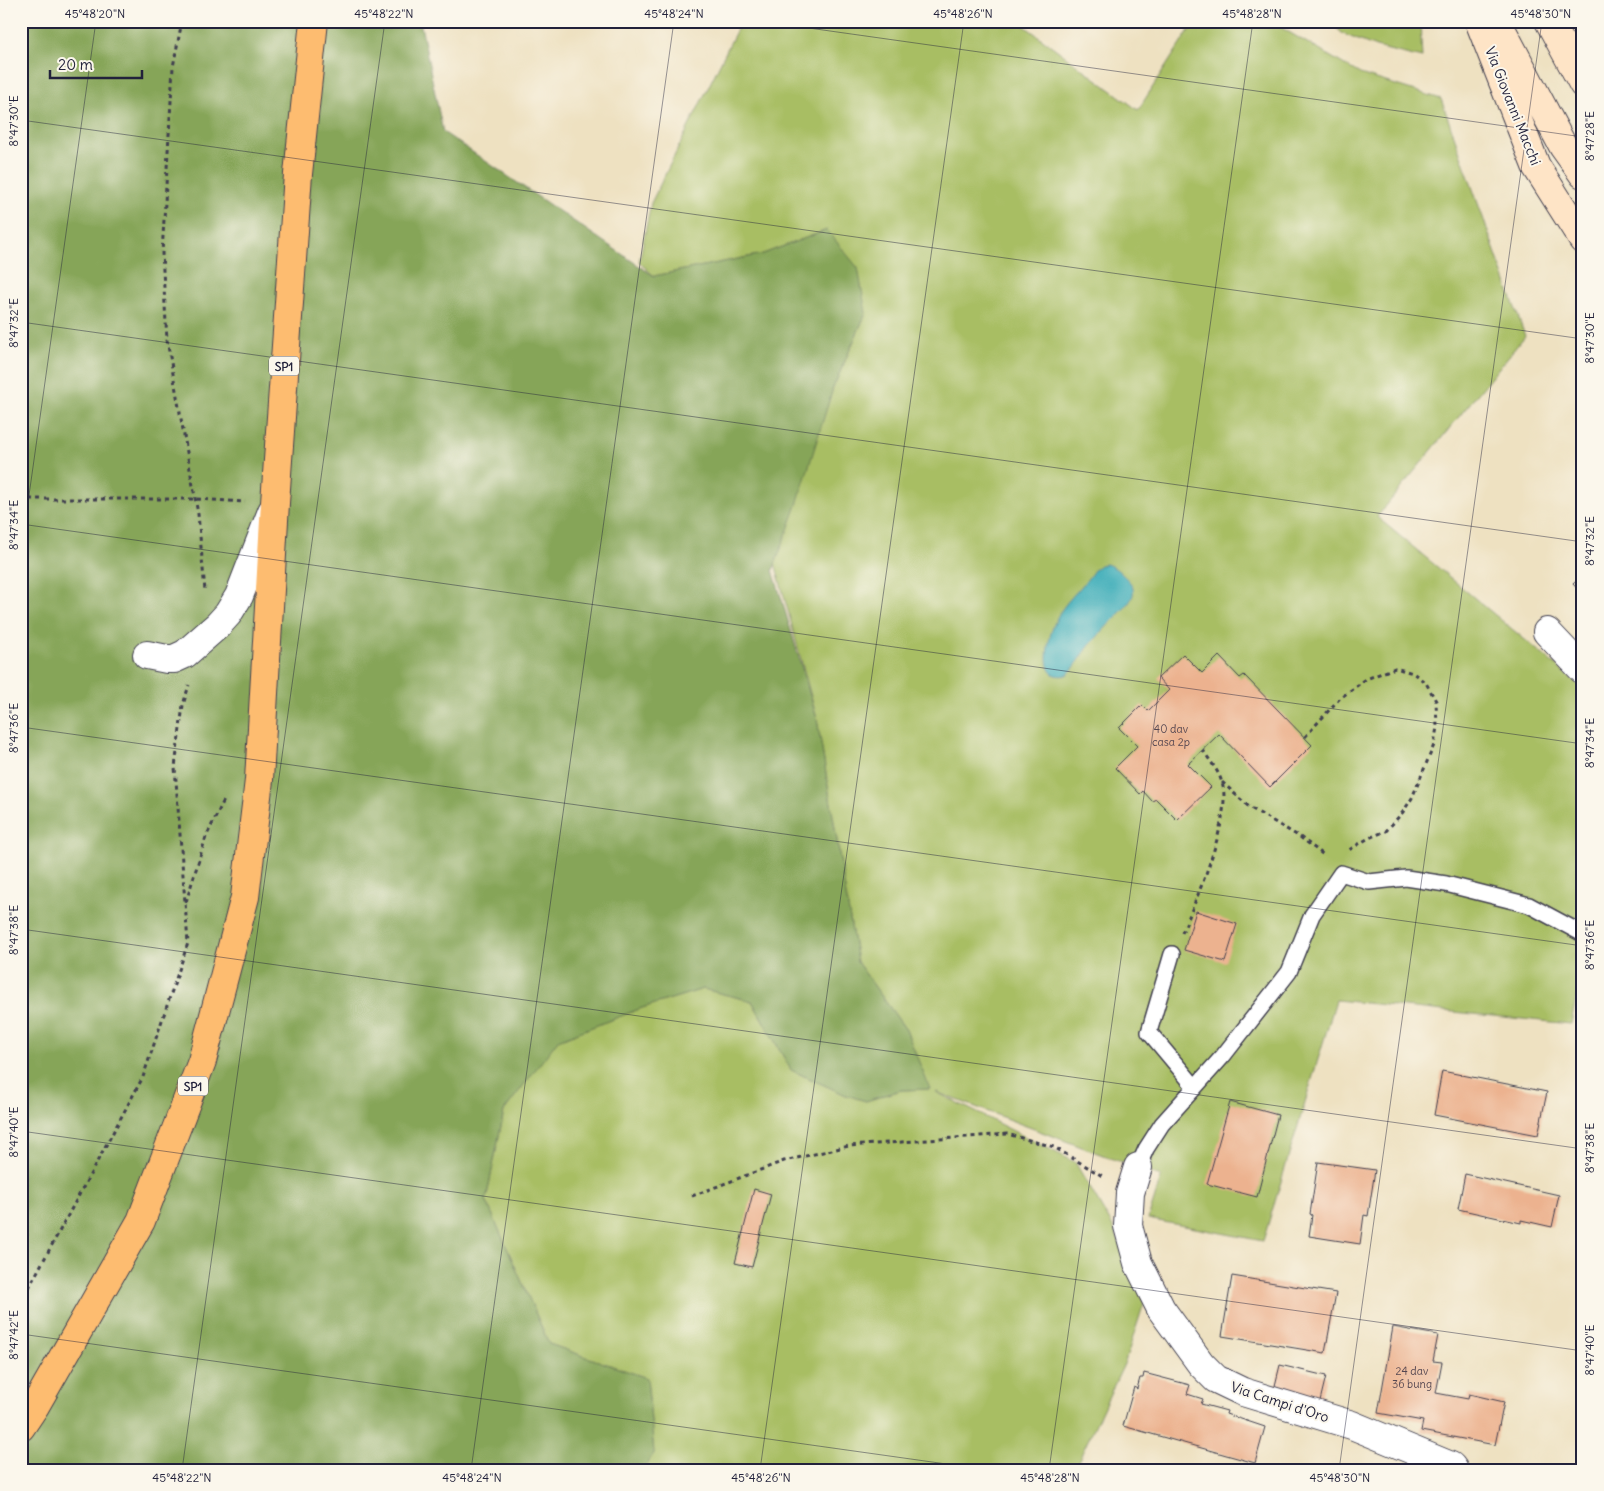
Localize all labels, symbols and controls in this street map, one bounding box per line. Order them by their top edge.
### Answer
text: 45°48'20"N [65,6,125,21]
text: 45°48'22"N [354,6,414,21]
text: 45°48'24"N [644,6,704,21]
text: 45°48'26"N [933,6,993,21]
text: 45°48'28"N [1222,6,1282,21]
text: 45°48'30"N [1511,6,1571,21]
street label: Via Giovanni Macchi [1481,44,1545,168]
scale bar [50,48,142,80]
text: 20 m [58,55,93,74]
text: 8°47'30"E [6,95,21,147]
text: 8°47'28"E [1582,111,1597,161]
text: 8°47'32"E [6,298,21,348]
text: 8°47'30"E [1582,312,1597,364]
road number: SP1 [269,356,299,376]
text: 8°47'34"E [6,500,21,550]
text: 8°47'32"E [1582,516,1597,566]
text: 8°47'36"E [6,703,21,753]
text: 8°47'34"E [1582,718,1597,768]
house number: 40 dav casa 2p [1152,722,1190,749]
text: 8°47'38"E [6,905,21,955]
text: 8°47'36"E [1582,920,1597,970]
road number: SP1 [178,1076,208,1096]
text: 8°47'40"E [6,1106,21,1158]
text: 8°47'38"E [1582,1123,1597,1173]
text: 8°47'42"E [6,1310,21,1360]
text: 8°47'40"E [1582,1324,1597,1376]
house number: 24 dav 36 bung [1392,1364,1432,1391]
street label: Via Campi d'Oro [1229,1378,1332,1426]
text: 45°48'22"N [152,1470,212,1485]
text: 45°48'24"N [442,1470,502,1485]
text: 45°48'26"N [731,1470,791,1485]
text: 45°48'28"N [1020,1470,1080,1485]
text: 45°48'30"N [1310,1470,1370,1485]

